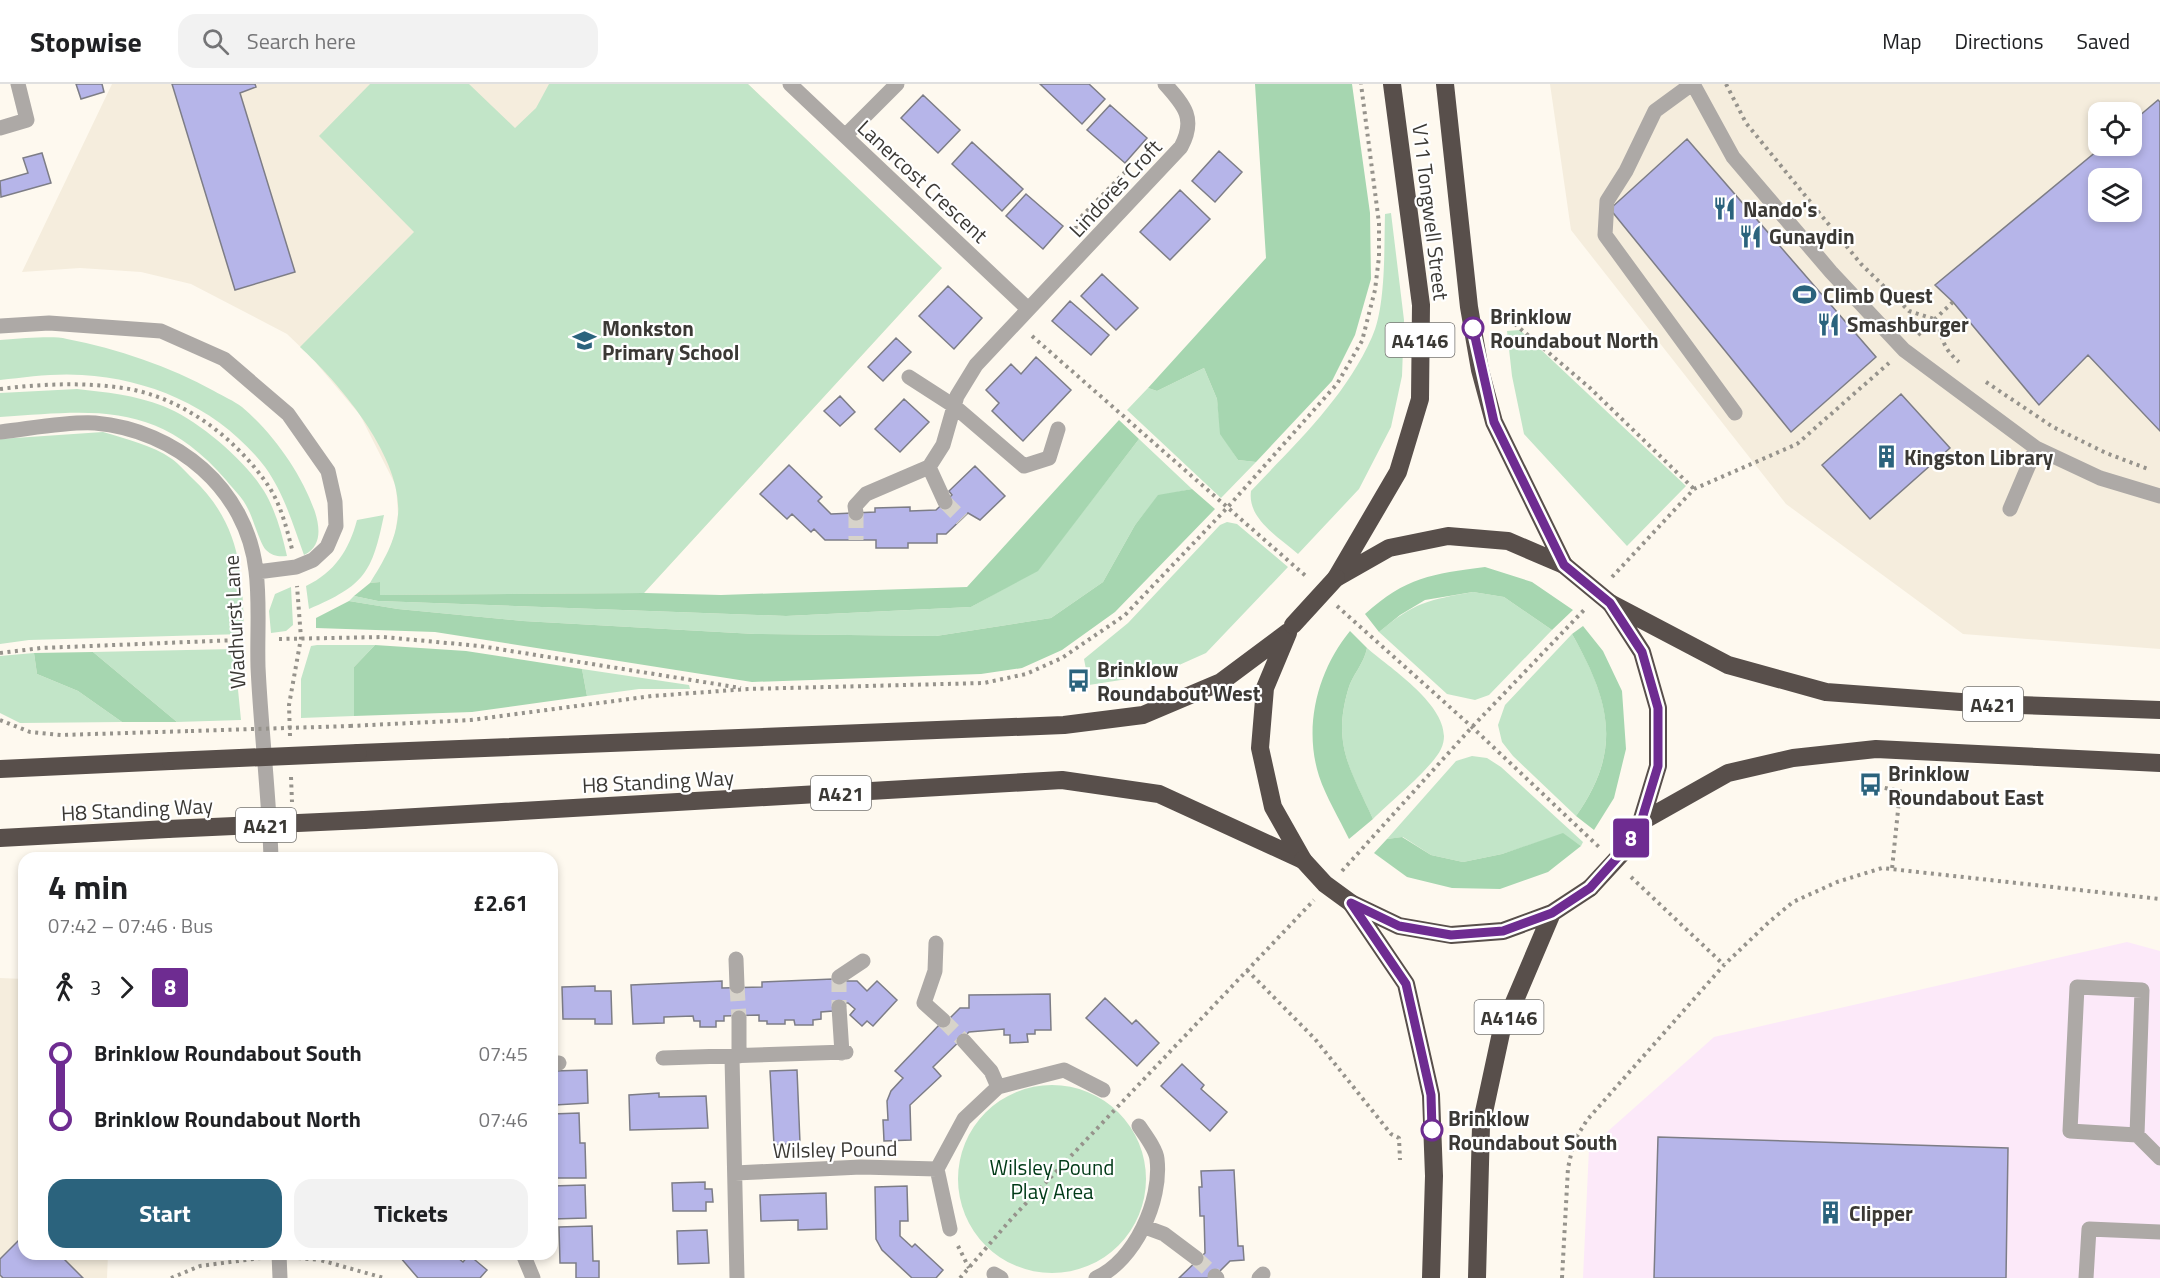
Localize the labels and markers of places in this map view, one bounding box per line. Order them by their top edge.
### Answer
place label: Nando's [1743,193,1817,225]
restaurant icon: Nando's [1712,196,1738,222]
place label: Gunaydin [1769,220,1855,252]
restaurant icon: Gunaydin [1738,223,1764,249]
place label: Climb Quest [1823,279,1933,311]
sports icon: Climb Quest [1792,282,1818,308]
place label: Brinklow Roundabout North [1490,300,1659,356]
place label: Smashburger [1847,308,1969,340]
restaurant icon: Smashburger [1816,311,1842,337]
place label: Monkston Primary School [602,312,739,368]
marker: Brinklow Roundabout North [1462,317,1484,339]
school or university icon: Monkston Primary School [571,327,597,353]
place label: Kingston Library [1904,441,2054,473]
building icon: Kingston Library [1873,444,1899,470]
place label: Brinklow Roundabout West [1097,653,1261,709]
bus stop icon: Brinklow Roundabout West [1066,668,1092,694]
place label: Brinklow Roundabout East [1888,757,2044,813]
bus stop icon: Brinklow Roundabout East [1857,772,1883,798]
place label: Brinklow Roundabout South [1448,1102,1617,1158]
marker: Brinklow Roundabout South [1421,1119,1443,1141]
place label: Clipper [1849,1197,1913,1229]
building icon: Clipper [1818,1200,1844,1226]

